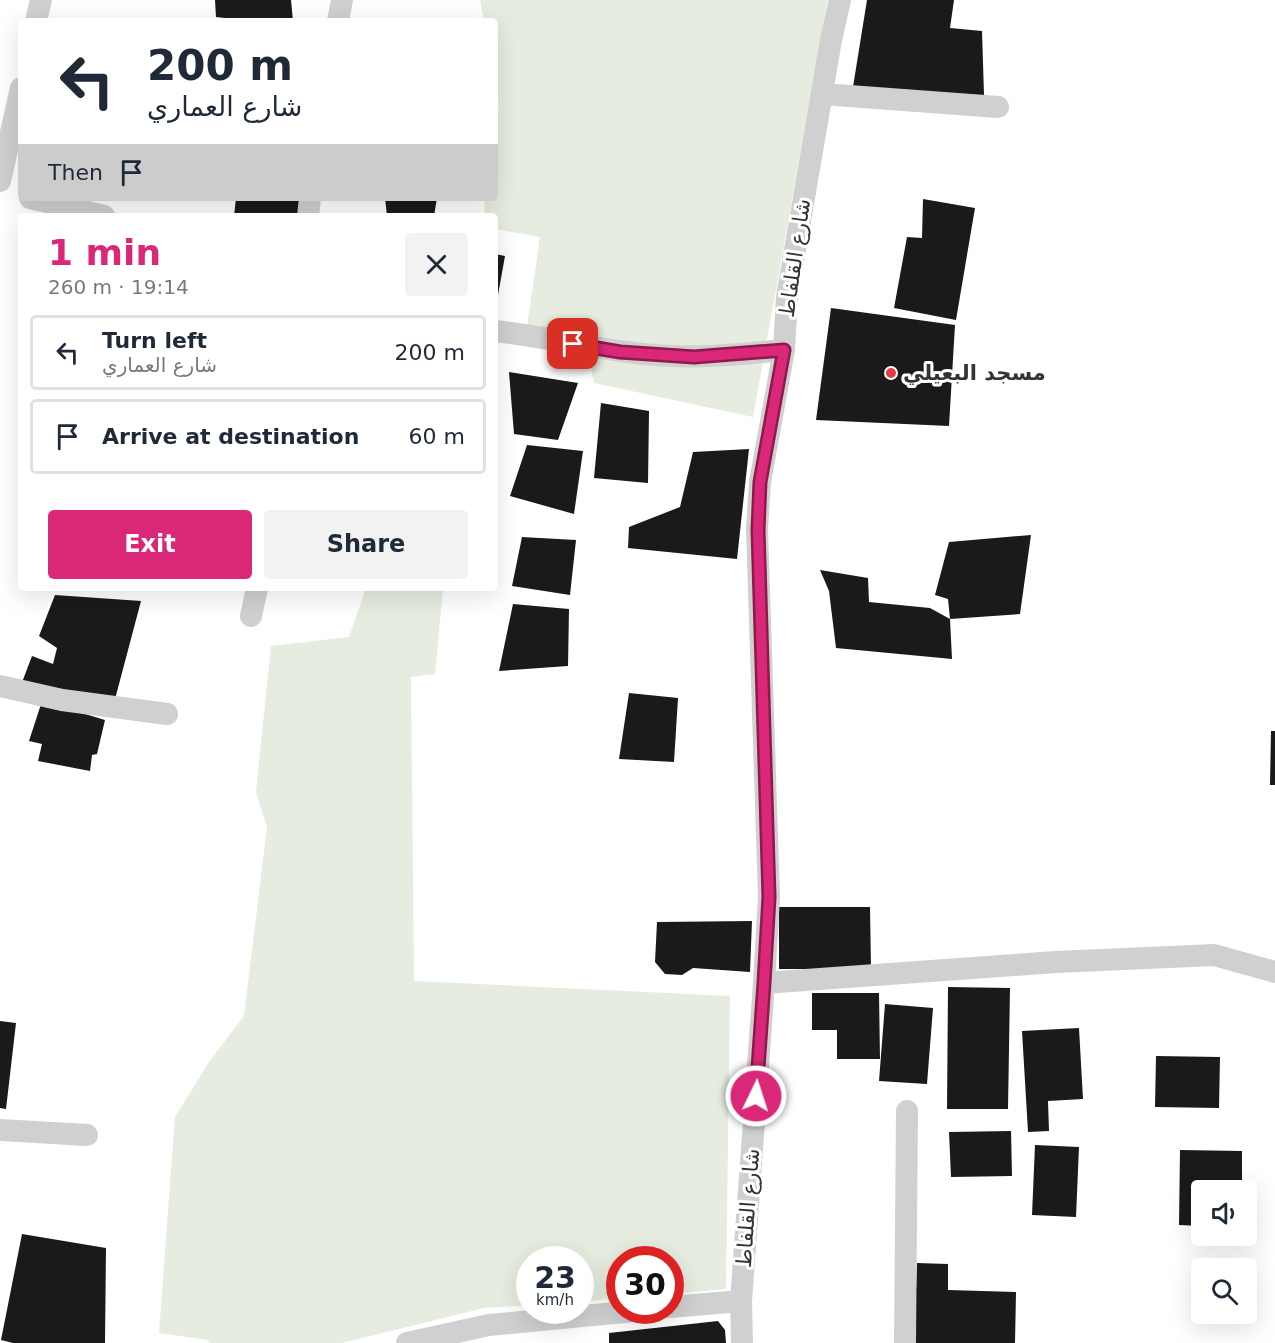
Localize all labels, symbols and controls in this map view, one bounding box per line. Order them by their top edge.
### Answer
text: 200 m [147,41,293,90]
icon: left [48,42,126,120]
text: شارع العماري [147,91,302,122]
icon: arrive [115,156,148,189]
text: Then [48,160,103,185]
street label: شارع القلفاط [775,197,815,319]
text: 1 min [48,232,161,273]
button: close [405,233,468,296]
text: 260 m · 19:14 [48,275,189,299]
pin [547,318,598,369]
icon: arrive [556,327,589,360]
text: Turn left [102,328,207,353]
icon: left [51,336,84,369]
text: 200 m [395,340,465,365]
text: شارع العماري [102,353,217,377]
place label: مسجد البعيلي [903,361,1046,385]
marker: مسجد البعيلي [884,366,898,380]
icon: arrive [51,420,84,453]
text: Arrive at destination [102,424,359,449]
text: 60 m [409,424,465,449]
button: Exit [48,510,252,579]
button: Share [264,510,468,579]
position arrow [724,1064,788,1128]
street label: شارع القلفاط [732,1148,764,1268]
map controls [1191,1180,1257,1324]
button: sound [1191,1180,1257,1246]
speed limit sign: 30 [606,1246,684,1324]
button: search [1191,1258,1257,1324]
text: 23 [534,1260,576,1295]
text: km/h [536,1291,574,1309]

